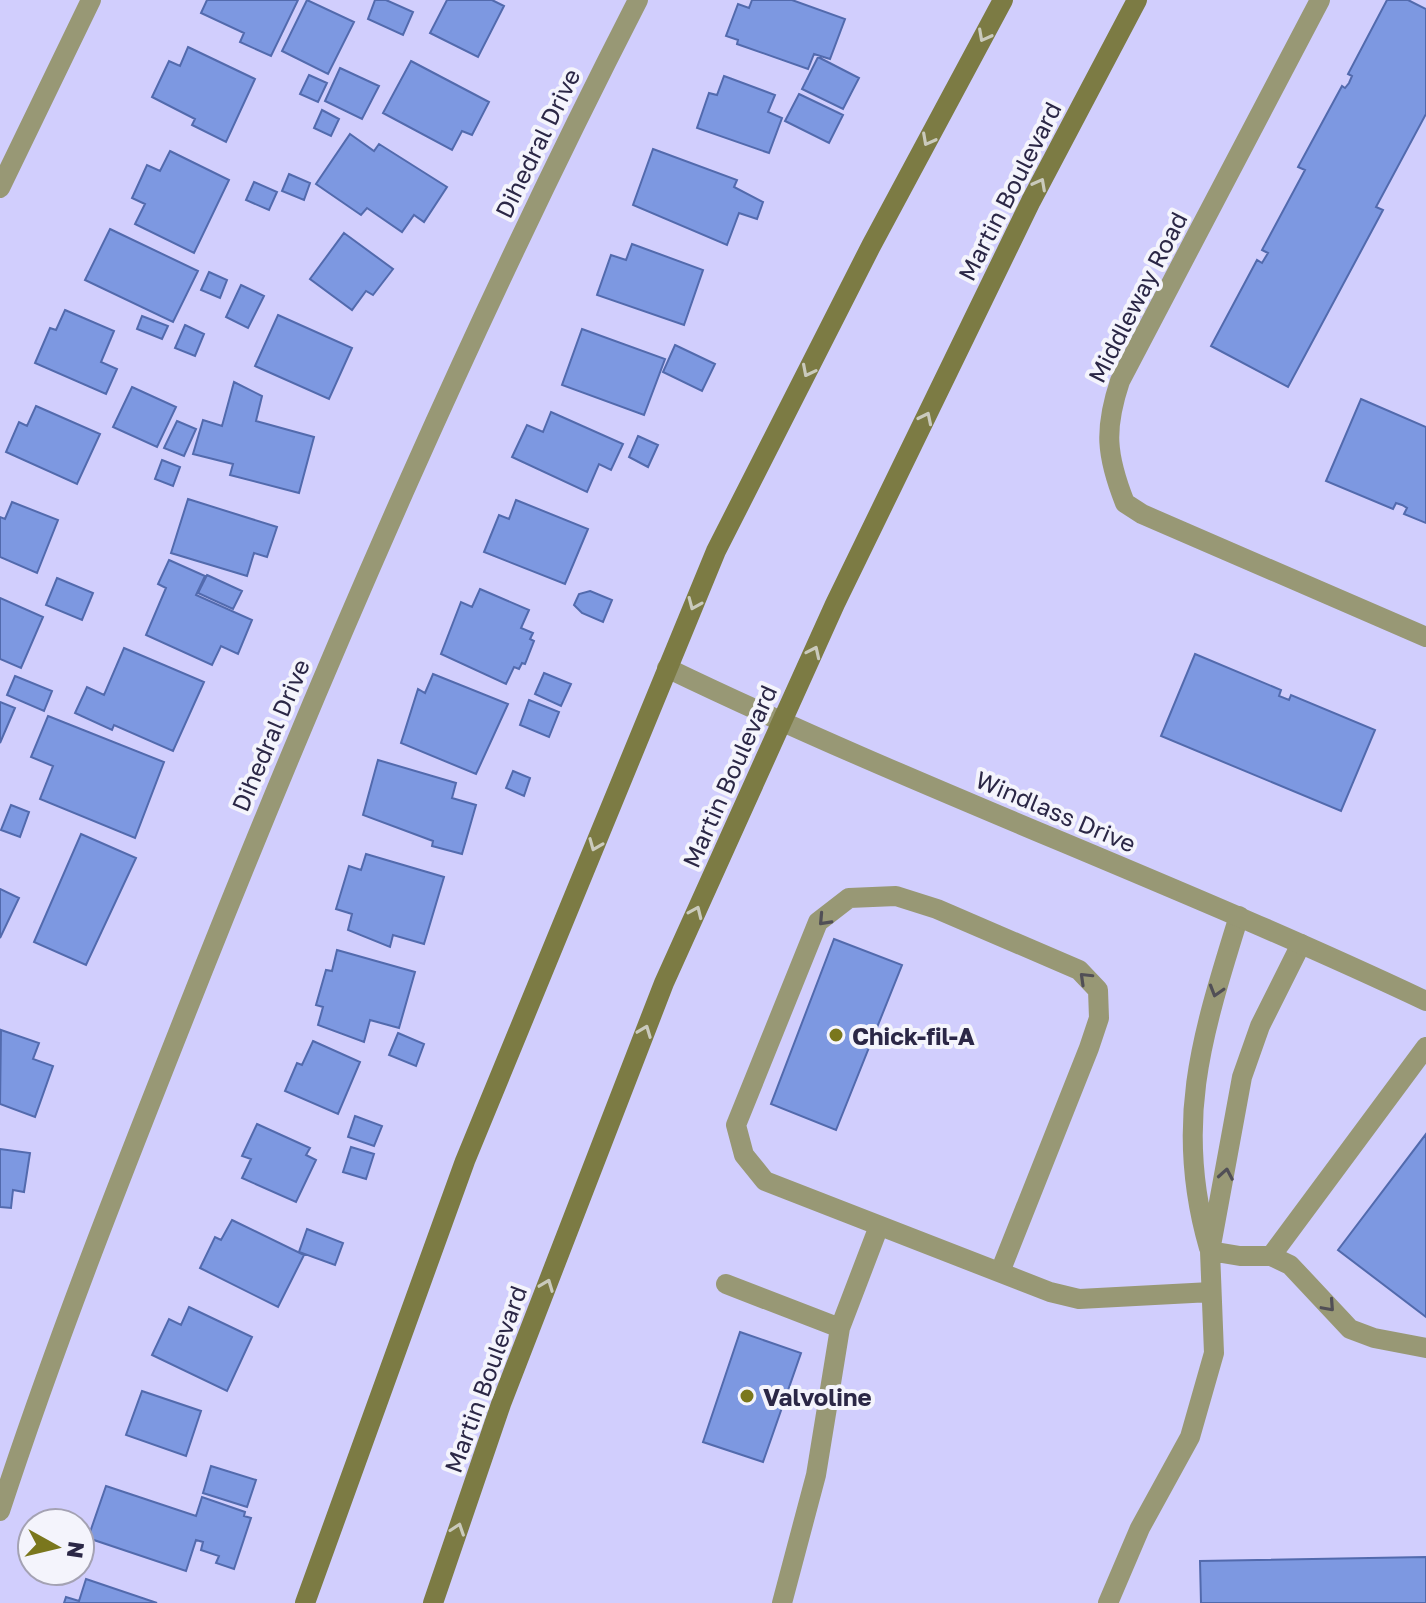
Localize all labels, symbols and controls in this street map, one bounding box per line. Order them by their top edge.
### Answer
one-way arrow [979,27,994,42]
street label: Dihedral Drive [488,64,586,222]
street label: Martin Boulevard [951,97,1067,285]
one-way arrow [922,132,938,146]
one-way arrow [1031,178,1046,193]
street label: Middleway Road [1081,207,1193,387]
one-way arrow [802,362,817,377]
one-way arrow [916,411,932,426]
one-way arrow [687,596,703,610]
one-way arrow [804,646,820,660]
street label: Dihedral Drive [225,655,315,815]
street label: Martin Boulevard [676,680,782,872]
street label: Windlass Drive [972,764,1140,858]
one-way arrow [588,837,605,851]
one-way arrow [686,905,702,920]
one-way arrow [819,911,833,925]
one-way arrow [1080,972,1094,987]
one-way arrow [1209,983,1225,997]
place label: Chick-fil-A [852,1021,975,1050]
one-way arrow [635,1025,652,1039]
marker: Chick-fil-A [827,1026,845,1044]
one-way arrow [1217,1168,1234,1181]
one-way arrow [537,1279,554,1293]
street label: Martin Boulevard [438,1282,532,1476]
one-way arrow [1320,1297,1335,1311]
place label: Valvoline [763,1382,872,1411]
marker: Valvoline [738,1387,756,1405]
north arrow [16,1507,96,1587]
one-way arrow [449,1523,465,1537]
text: N [62,1540,91,1560]

